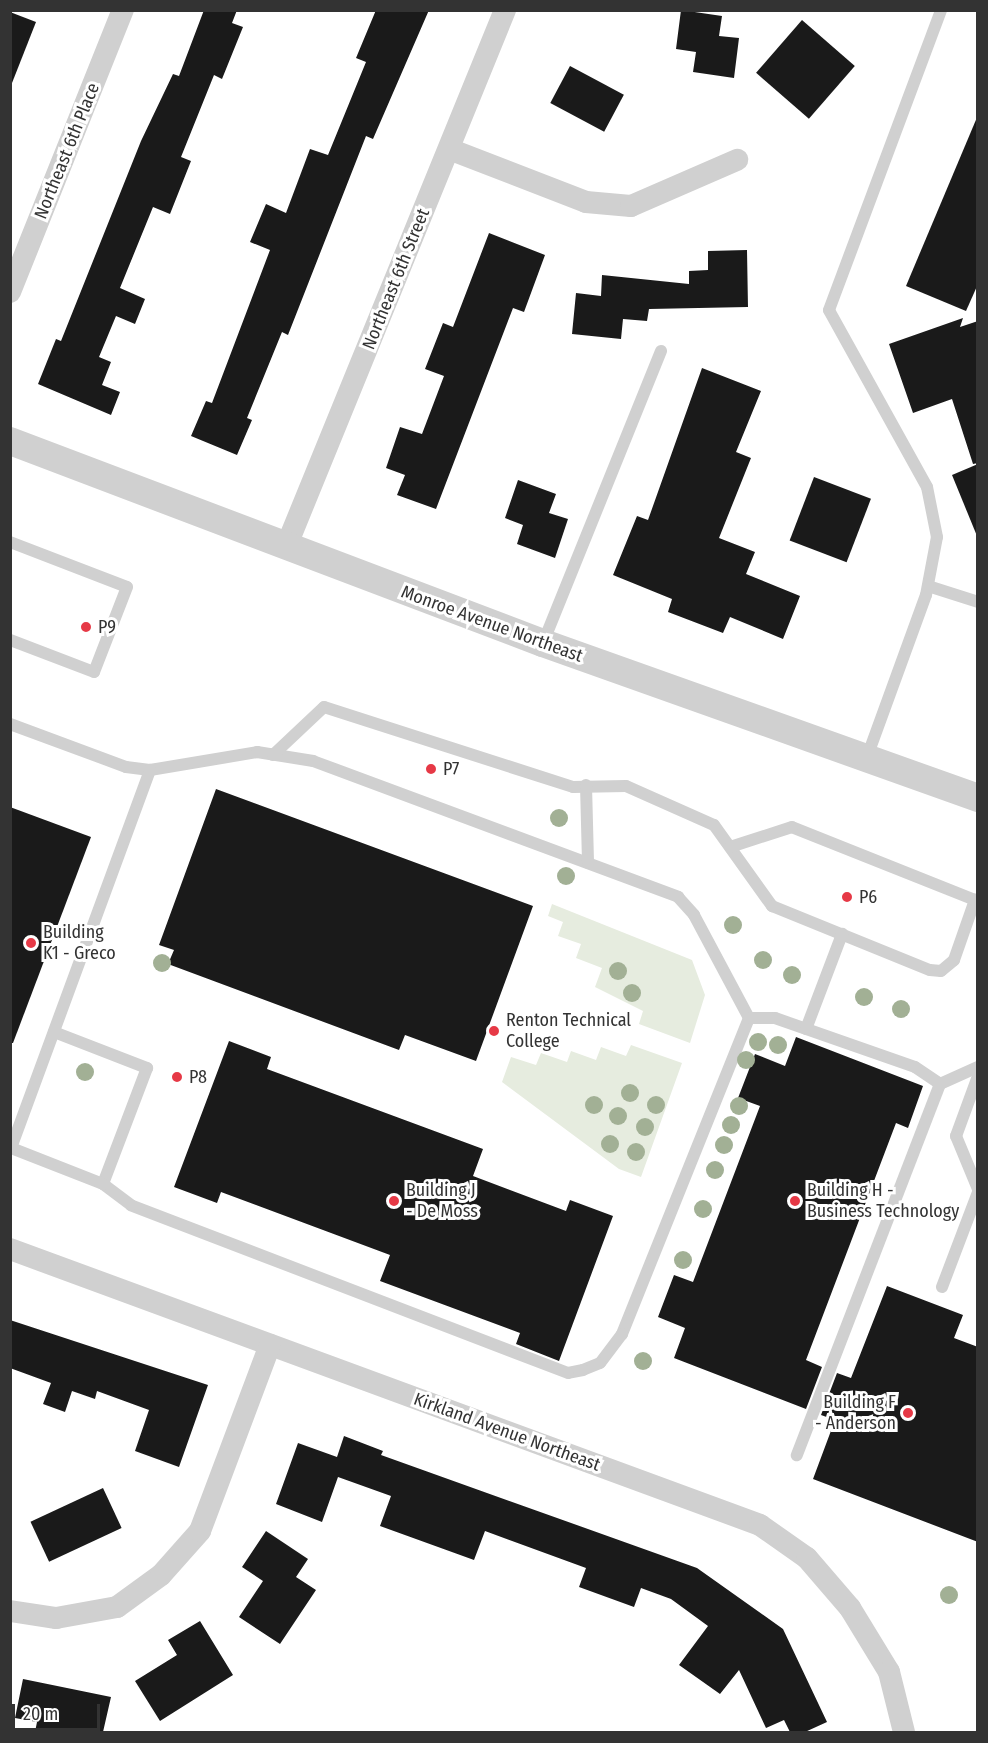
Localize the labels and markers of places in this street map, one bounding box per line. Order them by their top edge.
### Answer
place label: P9 [98,616,116,638]
marker: P9 [79,620,93,634]
place label: P7 [443,758,459,780]
marker: P7 [424,762,438,776]
place label: P6 [859,886,877,908]
marker: P6 [840,890,854,904]
place label: Building K1 - Greco [43,922,116,964]
marker: Building K1 - Greco [24,936,38,950]
place label: Renton Technical College [506,1010,631,1052]
marker: Renton Technical College [487,1024,501,1038]
place label: P8 [189,1066,207,1088]
marker: P8 [170,1070,184,1084]
place label: Building J - De Moss [406,1180,478,1222]
place label: Building H - Business Technology [807,1180,959,1222]
marker: Building J - De Moss [387,1194,401,1208]
marker: Building H - Business Technology [788,1194,802,1208]
place label: Building F - Anderson [815,1392,896,1434]
marker: Building F - Anderson [901,1406,915,1420]

